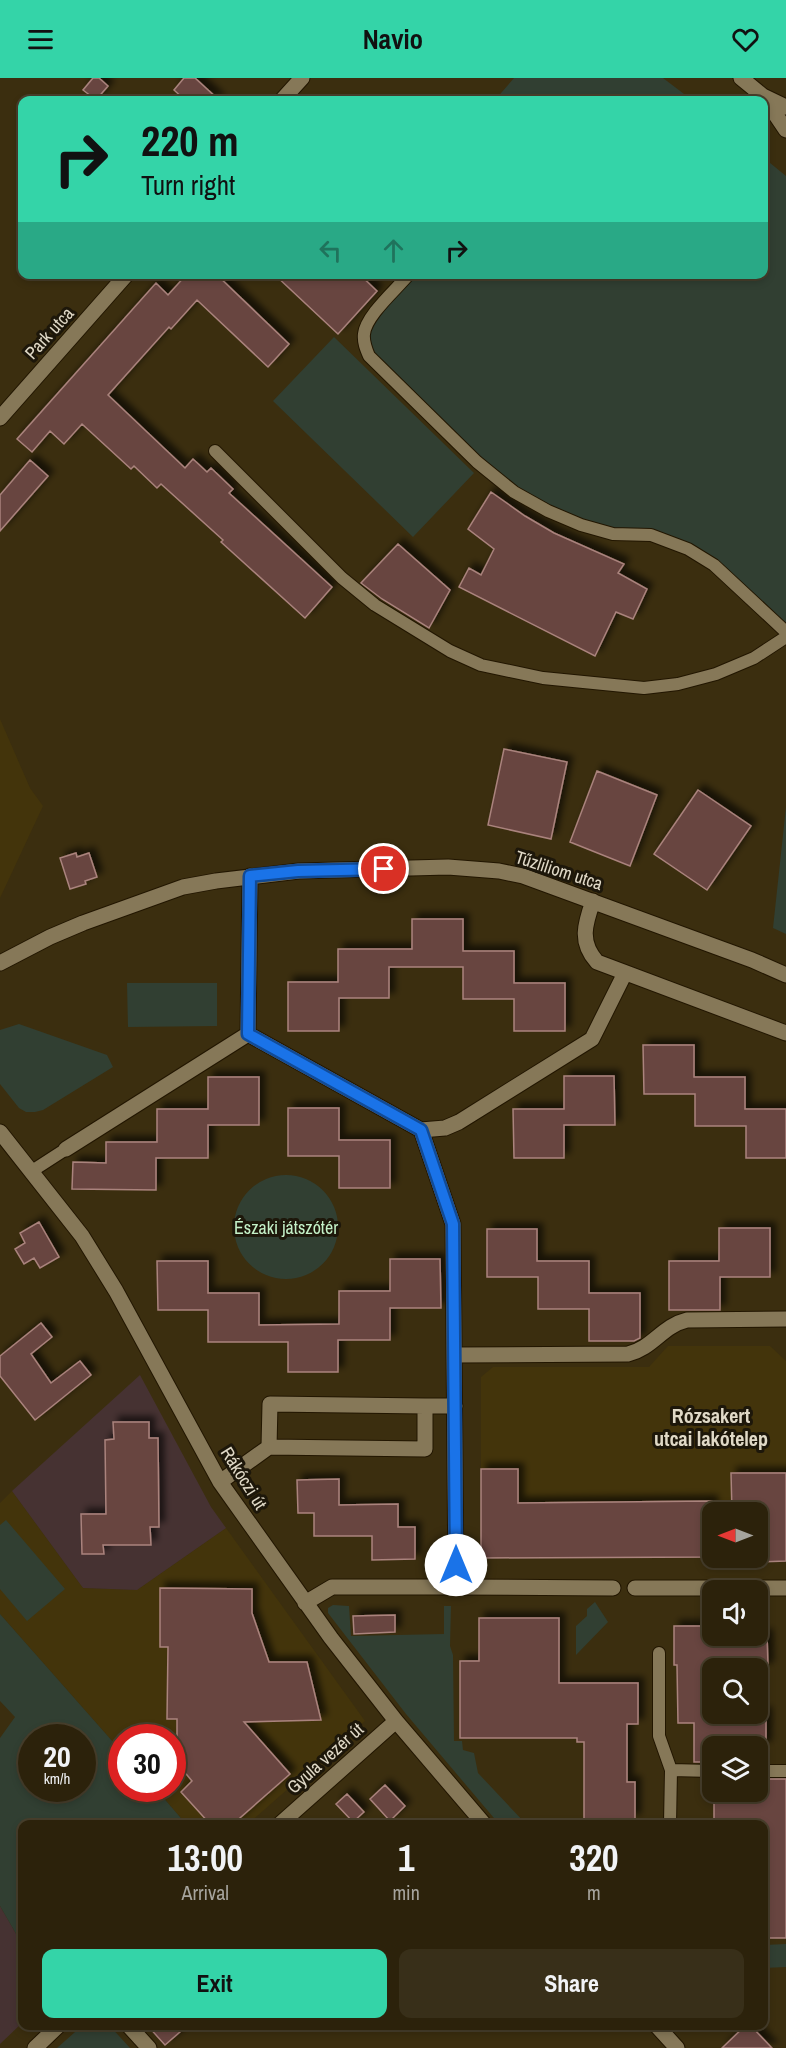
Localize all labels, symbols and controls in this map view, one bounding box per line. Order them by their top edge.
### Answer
text: Navio [363,21,423,57]
icon: menu [24,23,57,56]
icon: heart [729,23,762,56]
text: 220 m [141,113,239,169]
icon: right [42,120,120,198]
text: Turn right [141,167,235,203]
icon: left [314,234,347,267]
icon: ahead [377,234,410,267]
icon: right [440,234,473,267]
street label: Park utca [19,301,79,365]
pin [358,843,409,894]
street label: Tűzliliom utca [512,844,606,896]
icon: arrive [367,852,400,885]
park label: Északi játszótér [234,1215,338,1240]
district label: Rózsakert utcai lakótelep [654,1402,768,1452]
street label: Rákóczi út [215,1442,273,1514]
north arrow [702,1502,768,1568]
map controls [702,1502,768,1802]
position arrow [424,1533,488,1597]
button: sound [702,1580,768,1646]
button: search [702,1658,768,1724]
street label: Gyula vezér út [281,1717,369,1799]
speed limit sign: 30 [108,1724,186,1802]
text: 20 [43,1736,71,1776]
button: layers [702,1736,768,1802]
text: km/h [44,1768,70,1789]
text: 13:00 [167,1834,243,1882]
text: 1 [398,1834,414,1882]
text: 320 [569,1834,619,1882]
text: Arrival [182,1879,229,1906]
text: min [392,1879,420,1906]
text: m [587,1879,601,1906]
button: Exit [42,1949,387,2018]
button: Share [399,1949,744,2018]

